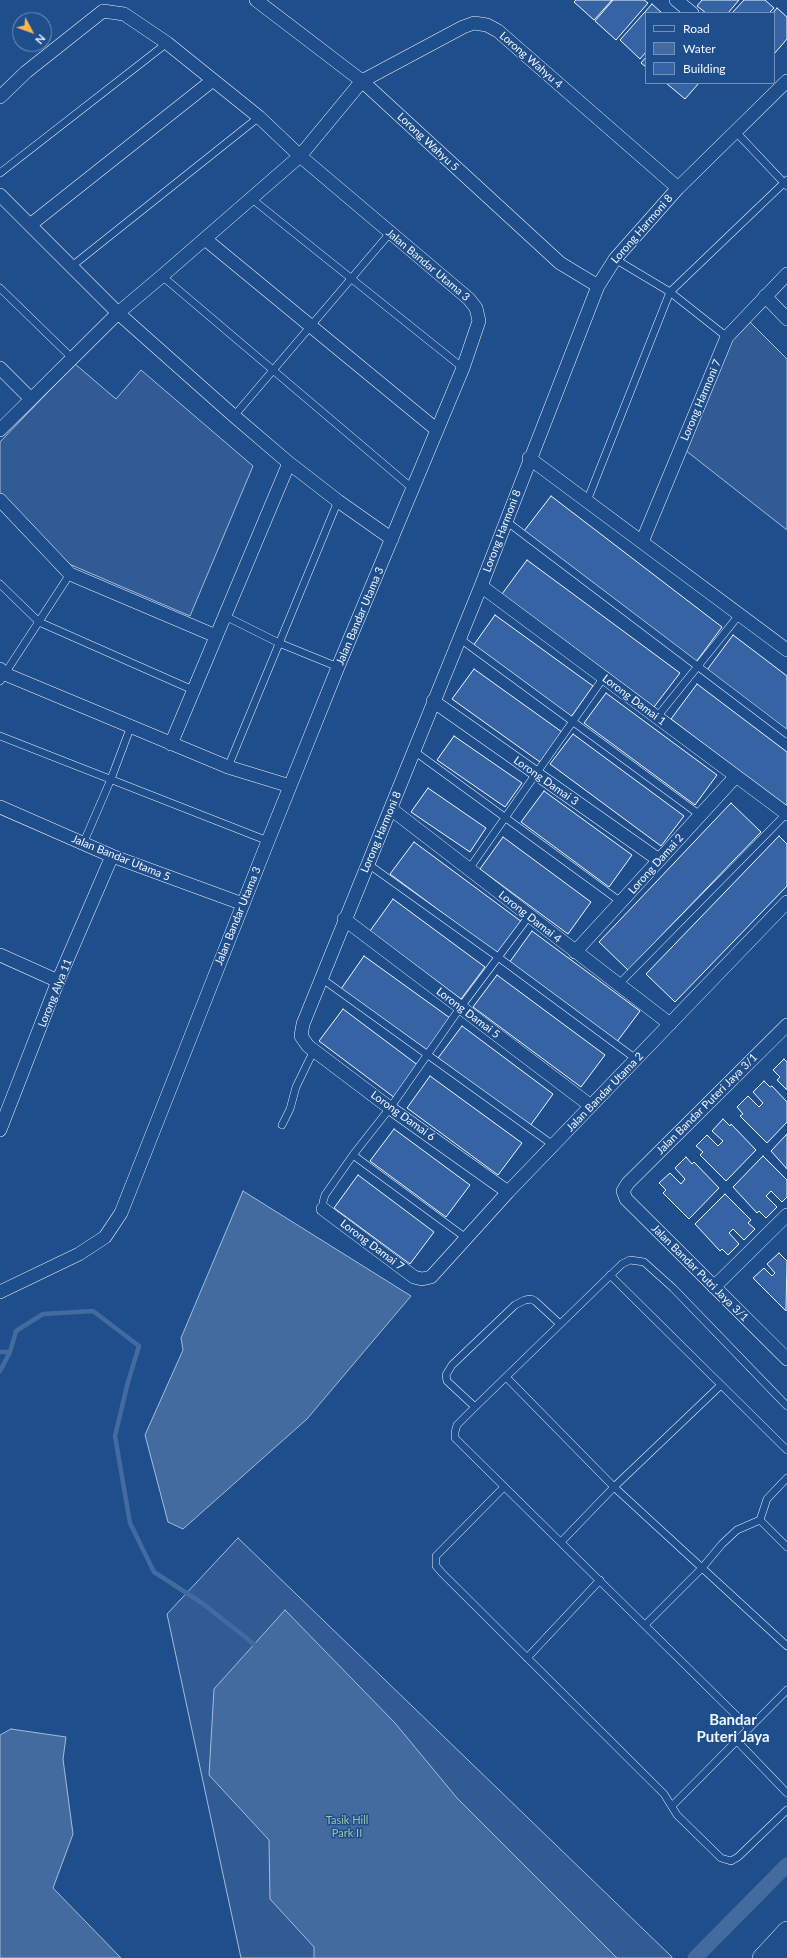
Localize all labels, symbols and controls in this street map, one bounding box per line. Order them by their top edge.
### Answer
north arrow [12,12,52,52]
legend [645,12,775,84]
text: Road [683,21,710,36]
street label: Lorong Wahyu 4 [497,29,565,91]
text: N [33,32,48,47]
text: Water [683,41,716,56]
text: Building [683,61,726,76]
street label: Lorong Wahyu 5 [394,110,462,174]
street label: Lorong Harmoni 8 [608,192,676,266]
street label: Jalan Bandar Utama 3 [384,226,472,304]
street label: Lorong Harmoni 7 [678,357,724,443]
street label: Lorong Harmoni 8 [480,488,524,574]
street label: Jalan Bandar Utama 3 [333,565,387,667]
street label: Lorong Damai 1 [600,672,668,728]
street label: Lorong Damai 3 [511,754,581,808]
street label: Lorong Harmoni 8 [358,789,404,875]
street label: Lorong Damai 2 [626,831,686,897]
street label: Jalan Bandar Utama 5 [70,832,172,884]
street label: Jalan Bandar Utama 3 [212,865,264,967]
street label: Lorong Damai 4 [496,888,564,946]
street label: Lorong Alya 11 [35,957,75,1029]
street label: Lorong Damai 5 [434,985,502,1041]
street label: Jalan Bandar Utama 2 [564,1050,646,1134]
street label: Jalan Bandar Puteri Jaya 3/1 [654,1051,760,1157]
street label: Lorong Damai 6 [368,1088,438,1144]
street label: Lorong Damai 7 [338,1217,406,1273]
street label: Jalan Bandar Putri Jaya 3/1 [649,1222,751,1324]
district label: Bandar Puteri Jaya [696,1711,770,1746]
park label: Tasik Hill Park II [326,1813,368,1839]

